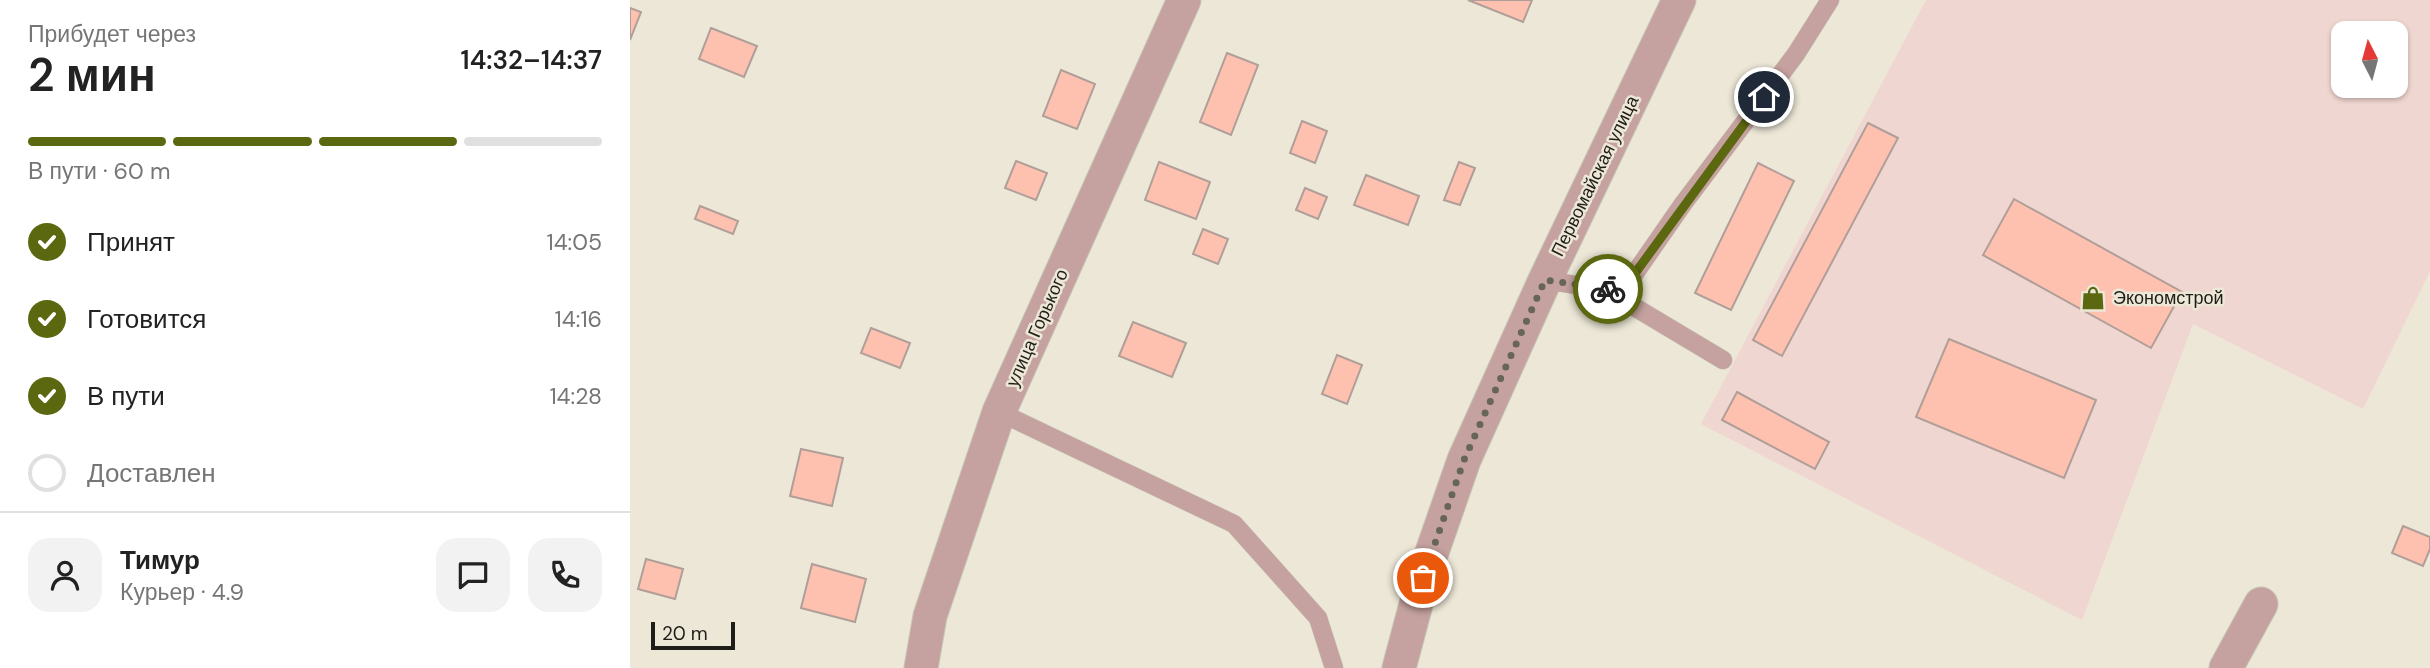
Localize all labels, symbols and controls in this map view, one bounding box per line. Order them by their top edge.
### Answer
text: Прибудет через [28,19,196,49]
north arrow [2331,21,2408,98]
map controls [2331,21,2408,98]
text: 14:32–14:37 [461,43,602,77]
text: 2 мин [28,45,156,105]
pin [1734,67,1794,127]
icon: home [1745,78,1783,116]
street label: Первомайская улица [1546,91,1645,260]
text: В пути · 60 m [28,156,170,186]
icon: check [28,223,66,261]
text: Принят [87,225,175,259]
text: 14:05 [546,227,602,257]
courier [1573,254,1643,324]
street label: улица Горького [1000,265,1074,391]
icon: bike [1589,270,1627,308]
shop icon: Экономстрой [2079,284,2107,312]
place label: Экономстрой [2113,286,2224,310]
icon: check [28,300,66,338]
text: Готовится [87,302,206,336]
text: 14:16 [555,304,602,334]
icon: check [28,377,66,415]
text: В пути [87,379,165,413]
text: 14:28 [549,381,602,411]
text: Доставлен [87,456,216,490]
button: person [28,538,102,612]
button: chat [436,538,510,612]
button: phone [528,538,602,612]
text: Тимур [120,543,200,577]
pin [1393,548,1453,608]
icon: bag [1404,559,1442,597]
text: Курьер · 4.9 [120,577,244,607]
scale bar [651,619,735,651]
text: 20 m [662,621,708,646]

